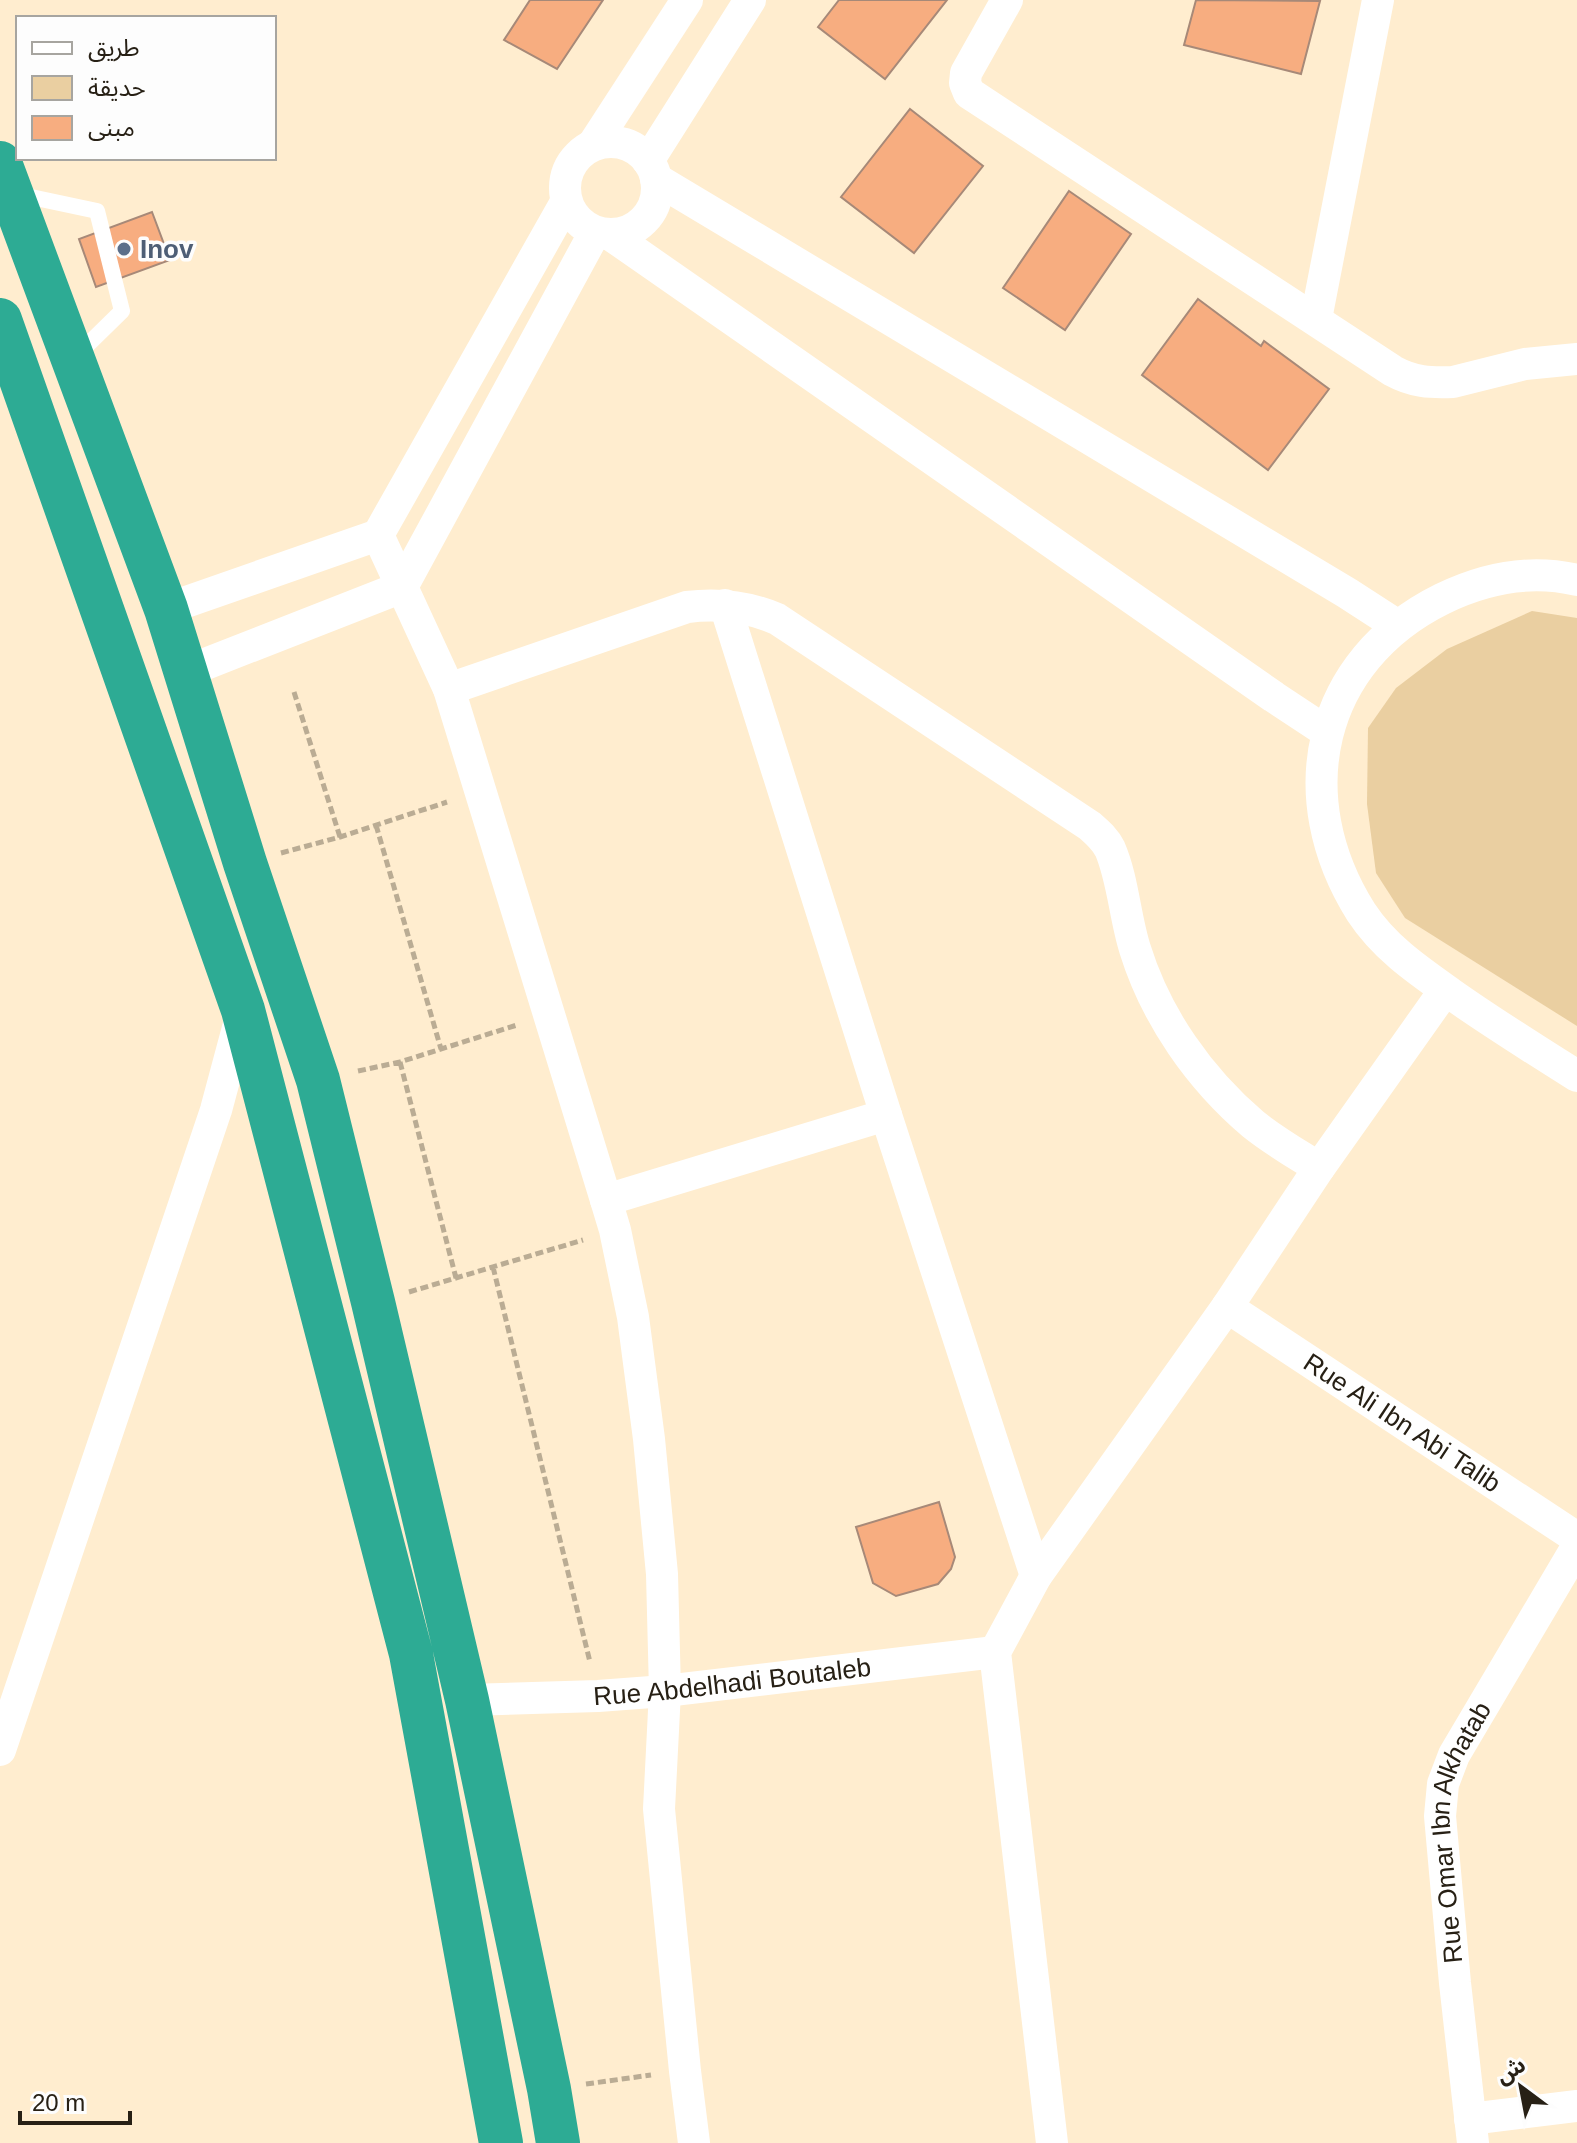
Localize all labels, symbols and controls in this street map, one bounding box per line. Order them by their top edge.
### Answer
legend [16,16,276,160]
text: طريق [88,34,140,63]
text: حديقة [88,74,146,101]
text: مبنى [88,114,135,141]
place label: Inov [140,234,194,264]
marker: Inov [115,240,133,258]
street label: Rue Ali Ibn Abi Talib [1298,1347,1506,1498]
street label: Rue Abdelhadi Boutaleb [592,1652,873,1711]
street label: Rue Omar Ibn Alkhatab [1425,1696,1497,1965]
north arrow [1481,2047,1561,2127]
text: ش [1491,2052,1530,2089]
scale bar [20,2075,130,2125]
text: 20 m [32,2089,85,2116]

